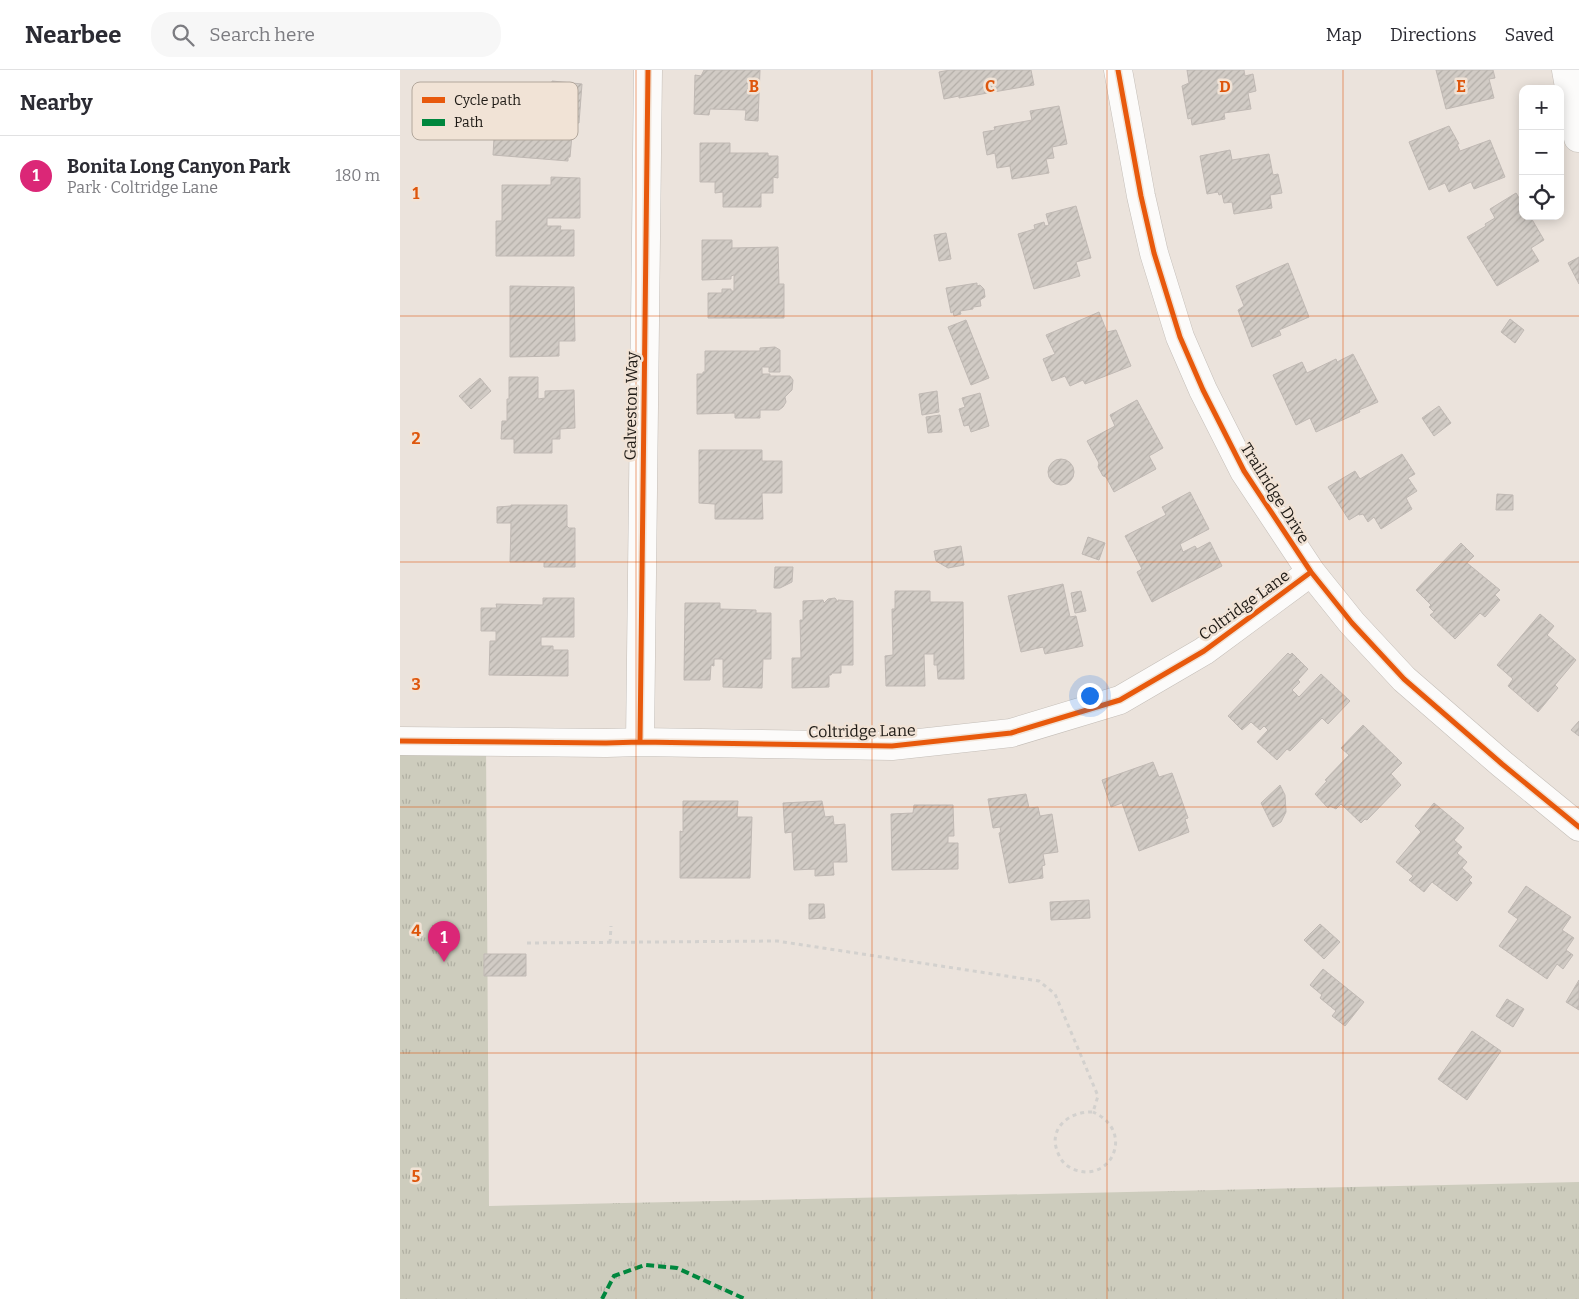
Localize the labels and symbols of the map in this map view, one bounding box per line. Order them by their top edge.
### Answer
text: B [749,77,759,96]
text: C [985,77,995,96]
text: D [1219,77,1231,96]
text: E [1456,77,1466,96]
legend [412,82,578,140]
text: Cycle path [454,92,521,109]
text: Path [454,114,484,131]
text: 1 [413,184,420,203]
street label: Galveston Way [621,351,641,461]
text: 2 [411,429,421,448]
street label: Trailridge Drive [1236,439,1314,547]
street label: Coltridge Lane [1195,566,1293,644]
text: 3 [411,675,421,694]
your location [1077,683,1103,709]
street label: Coltridge Lane [808,721,916,741]
text: 4 [411,921,421,940]
pin: 1 [428,921,460,962]
text: 5 [412,1167,421,1186]

